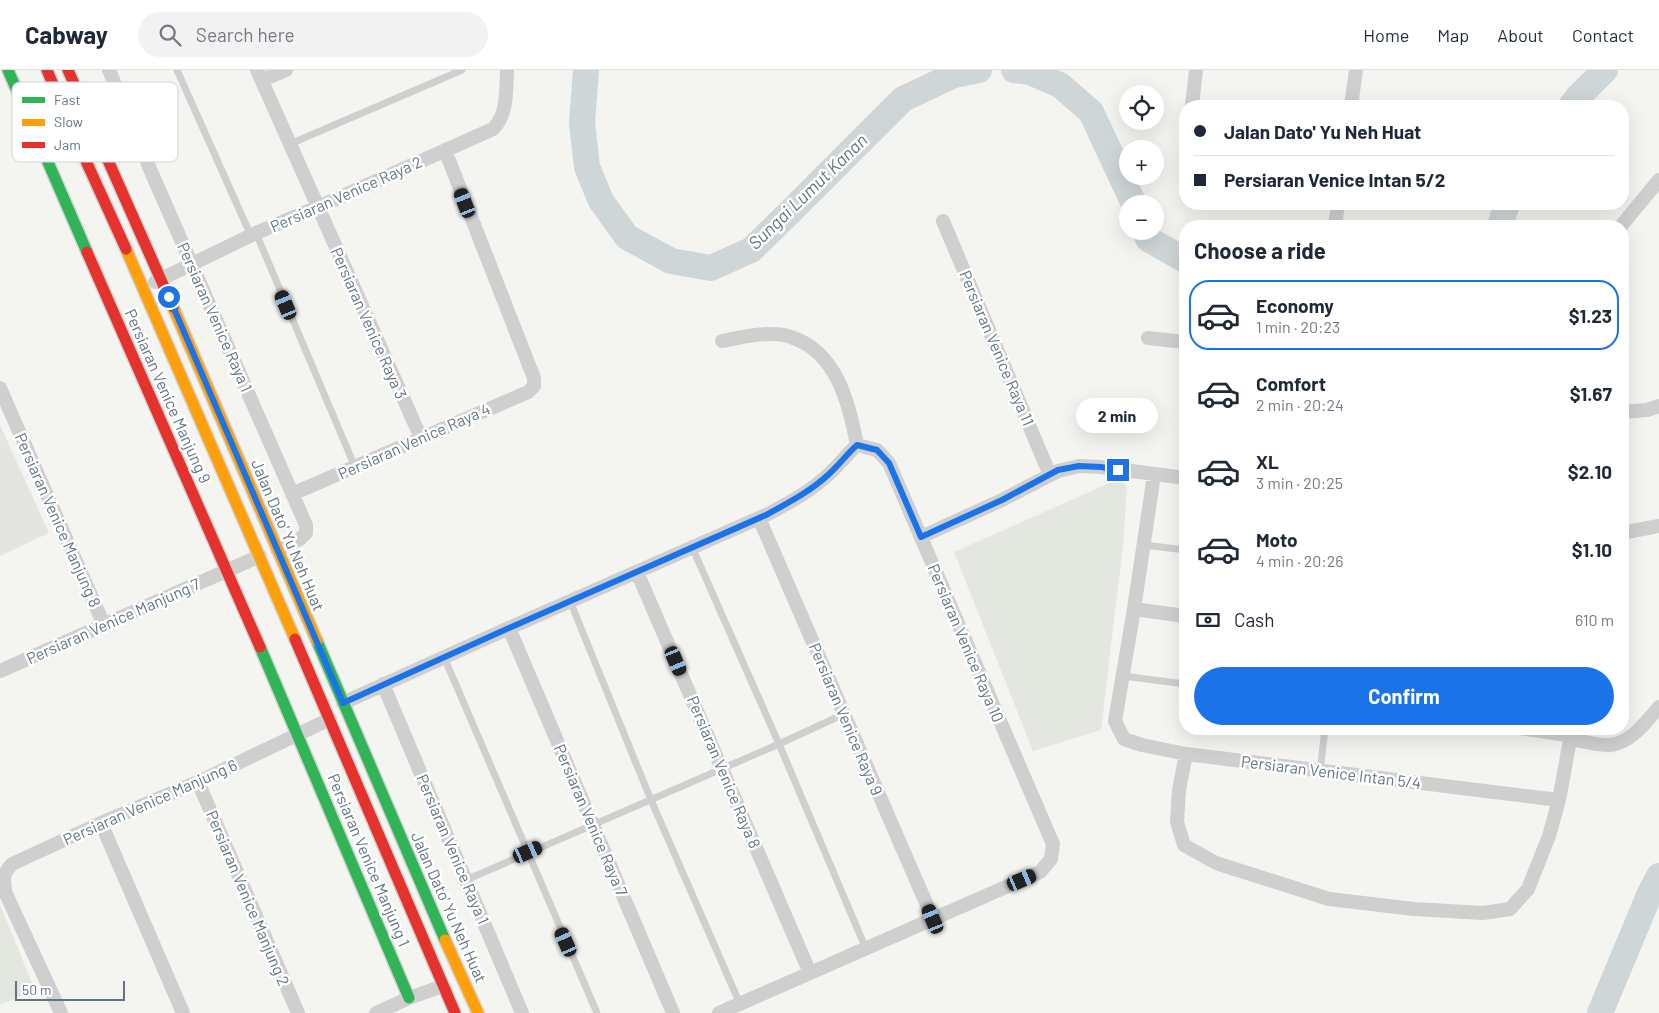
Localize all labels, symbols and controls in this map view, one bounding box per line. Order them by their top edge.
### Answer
search box [138,12,488,57]
text: Cabway [25,20,108,49]
icon: search [156,21,184,49]
text: Search here [196,23,295,46]
text: Home [1363,24,1409,46]
text: Map [1437,24,1469,46]
text: About [1497,24,1544,46]
text: Contact [1572,24,1634,46]
legend [12,82,178,162]
map controls [1119,85,1164,240]
button: locate [1119,85,1164,130]
text: Fast [54,91,80,108]
text: Slow [54,113,83,130]
text: Jalan Dato' Yu Neh Huat [1224,120,1421,143]
water label: Sungai Lumut Kanan [743,129,871,254]
text: Jam [54,136,81,153]
button: + [1119,140,1164,185]
street label: Persiaran Venice Raya 2 [267,151,425,236]
text: Persiaran Venice Intan 5/2 [1224,168,1445,191]
car [452,186,477,220]
button: − [1119,195,1164,240]
text: Choose a ride [1194,237,1326,263]
street label: Persiaran Venice Raya 1 [174,239,257,394]
street label: Persiaran Venice Raya 3 [327,244,411,401]
street label: Persiaran Venice Raya 11 [956,267,1039,428]
route start [158,286,180,308]
car [273,288,298,322]
icon: car [1196,293,1241,338]
text: Economy [1256,294,1334,317]
text: $1.23 [1569,304,1612,327]
street label: Persiaran Venice Manjung 9 [121,306,215,486]
text: 1 min · 20:23 [1256,317,1340,336]
icon: car [1196,371,1241,416]
text: Comfort [1256,372,1326,395]
text: $1.67 [1570,382,1612,405]
text: 2 min · 20:24 [1256,395,1344,414]
street label: Persiaran Venice Raya 4 [335,398,493,483]
callout: 2 min [1077,398,1159,432]
text: 2 min [1098,406,1136,425]
street label: Persiaran Venice Manjung 8 [11,430,105,610]
icon: car [1196,449,1241,494]
text: XL [1256,450,1279,473]
street label: Jalan Dato' Yu Neh Huat [248,456,329,614]
route end [1107,459,1129,481]
text: $2.10 [1568,460,1612,483]
text: 3 min · 20:25 [1256,473,1343,492]
icon: car [1196,527,1241,572]
text: Moto [1256,528,1298,551]
text: $1.10 [1572,538,1612,561]
text: 4 min · 20:26 [1256,551,1344,570]
street label: Persiaran Venice Raya 10 [924,561,1008,725]
street label: Persiaran Venice Manjung 7 [23,573,203,667]
icon: cash [1194,606,1222,634]
text: Cash [1234,608,1275,631]
text: 610 m [1575,610,1614,629]
street label: Persiaran Venice Raya 9 [806,640,887,798]
car [663,644,688,678]
button: Confirm [1194,667,1614,725]
street label: Persiaran Venice Raya 8 [684,693,765,851]
street label: Persiaran Venice Raya 7 [551,741,632,899]
street label: Persiaran Venice Intan 5/4 [1240,751,1422,792]
street label: Persiaran Venice Manjung 6 [60,755,240,849]
street label: Persiaran Venice Manjung 1 [324,771,415,949]
street label: Persiaran Venice Raya 1 [413,771,494,927]
street label: Persiaran Venice Manjung 2 [203,807,294,988]
street label: Jalan Dato' Yu Neh Huat [408,829,491,985]
car [511,839,544,865]
car [1005,867,1038,893]
car [920,902,945,936]
car [553,925,578,959]
scale bar [15,978,125,1001]
text: 50 m [22,981,51,998]

